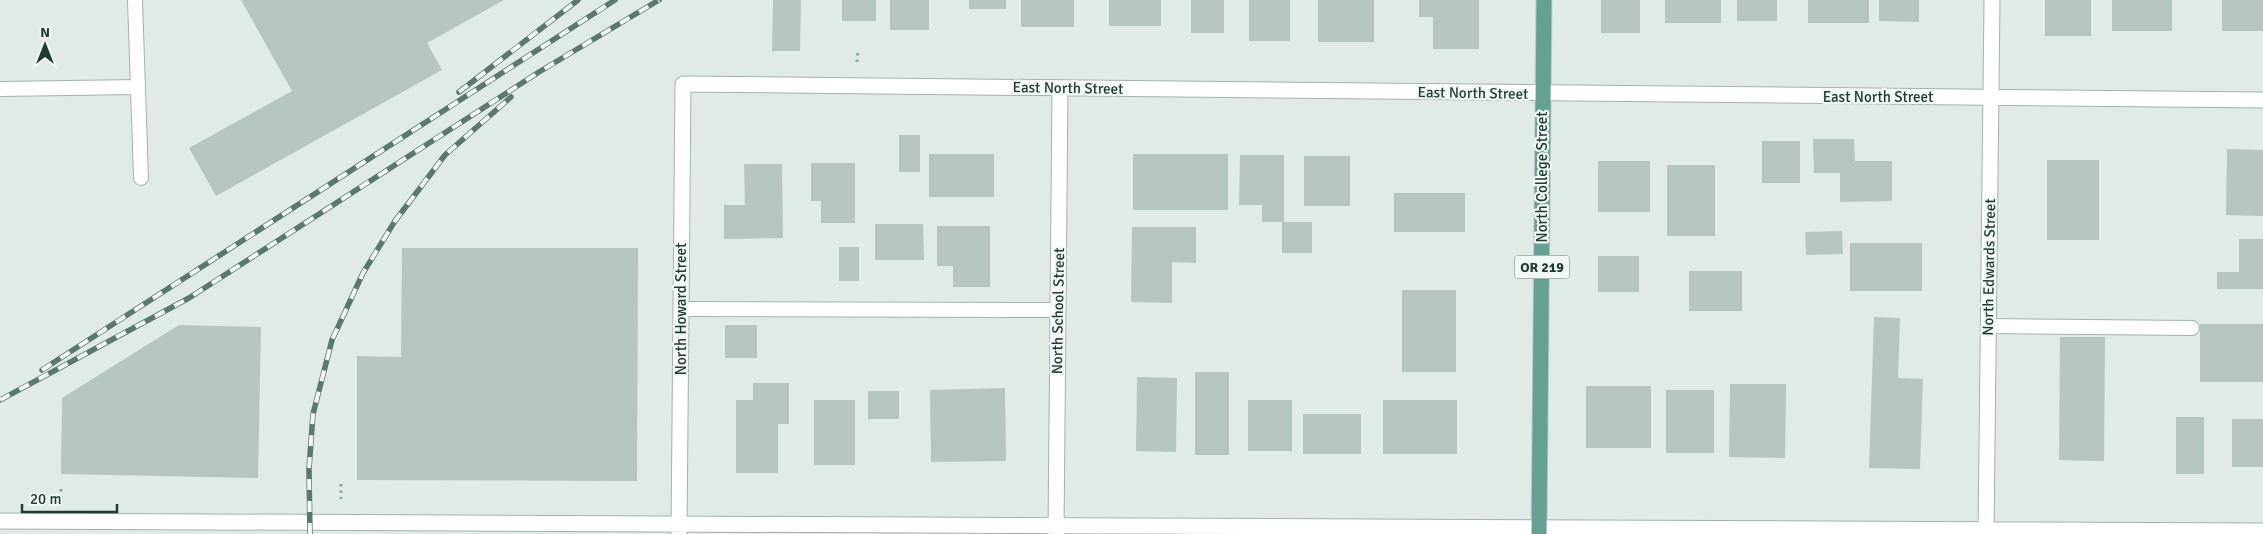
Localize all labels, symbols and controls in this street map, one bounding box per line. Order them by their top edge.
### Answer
north arrow [20,20,70,70]
text: N [40,24,50,41]
street label: East North Street [1012,78,1124,98]
street label: East North Street [1417,83,1529,103]
street label: East North Street [1823,88,1933,106]
street label: North College Street [1533,111,1551,243]
street label: North Edwards Street [1979,198,1999,336]
street label: North Howard Street [672,243,690,375]
street label: North School Street [1048,248,1068,374]
road number: OR 219 [1514,256,1570,278]
scale bar [22,482,118,514]
text: 20 m [30,490,61,508]

